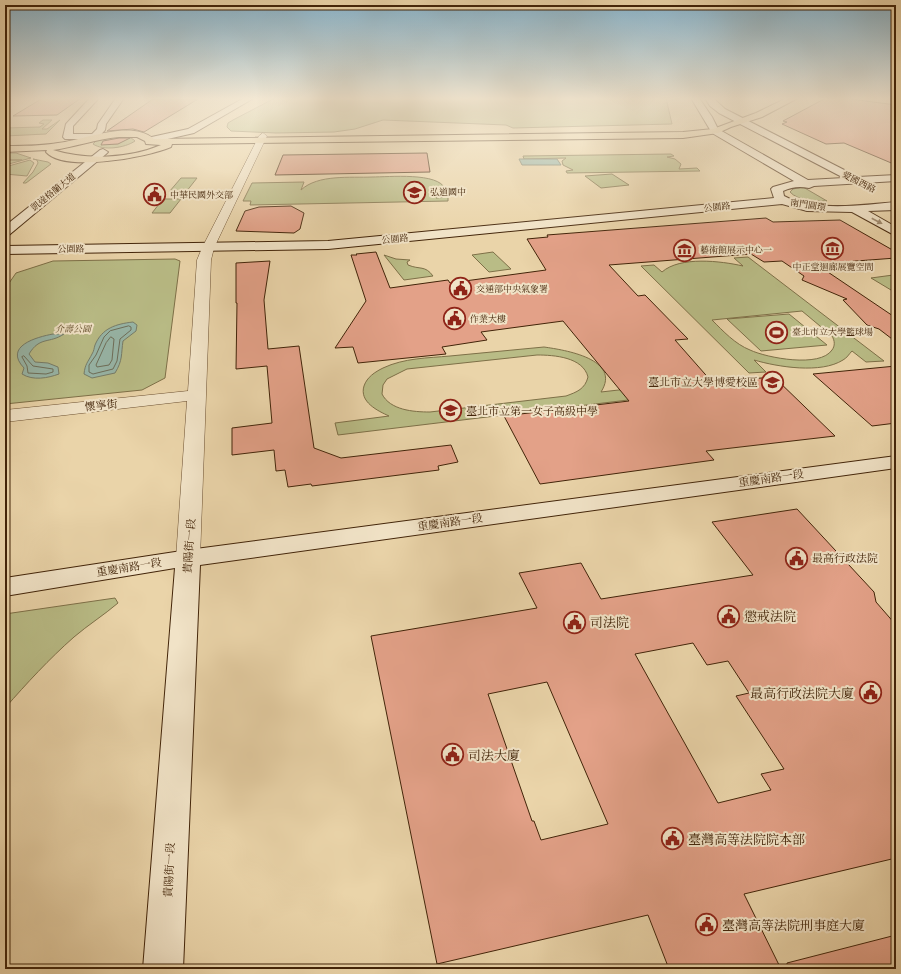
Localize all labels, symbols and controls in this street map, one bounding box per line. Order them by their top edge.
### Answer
street label: 愛國西路 [840,168,878,196]
street label: 凱達格蘭大道 [28,170,78,214]
school or university icon: 弘道國中 [402,179,428,205]
public building icon: 中華民國外交部 [141,182,167,208]
place label: 弘道國中 [430,186,466,198]
place label: 中華民國外交部 [170,189,233,201]
street label: 南門圓環 [789,196,827,214]
street label: 公園路 [703,200,731,214]
one-way arrow [871,218,883,225]
street label: 公園路 [381,232,409,246]
museum icon: 中正堂迴廊展覽空間 [820,235,846,261]
museum icon: 藝術館展示中心一 [672,237,698,263]
street label: 公園路 [57,243,85,255]
place label: 藝術館展示中心一 [700,244,772,256]
place label: 中正堂迴廊展覽空間 [792,261,874,273]
public building icon: 交通部中央氣象署 [448,276,474,302]
place label: 交通部中央氣象署 [476,283,548,295]
public building icon: 作業大樓 [442,306,468,332]
place label: 作業大樓 [470,313,506,325]
sports icon: 臺北市立大學籃球場 [763,319,789,345]
park label: 介壽公園 [55,323,93,335]
place label: 臺北市立大學籃球場 [792,326,873,338]
school or university icon: 臺北市立大學博愛校區 [760,369,786,395]
place label: 臺北市立大學博愛校區 [648,375,758,390]
street label: 懷寧街 [84,396,118,415]
school or university icon: 臺北市立第一女子高級中學 [438,398,464,424]
place label: 臺北市立第一女子高級中學 [466,404,598,419]
street label: 重慶南路一段 [737,466,805,491]
street label: 重慶南路一段 [416,510,484,535]
street label: 貴陽街一段 [180,518,199,574]
public building icon: 最高行政法院 [784,545,810,571]
place label: 最高行政法院 [812,551,878,566]
street label: 重慶南路一段 [95,555,163,580]
public building icon: 懲戒法院 [715,603,741,629]
place label: 懲戒法院 [744,608,796,625]
public building icon: 司法院 [562,609,588,635]
place label: 司法院 [590,614,629,631]
public building icon: 最高行政法院大廈 [857,680,883,706]
place label: 最高行政法院大廈 [750,685,854,702]
public building icon: 司法大廈 [439,742,465,768]
place label: 司法大廈 [468,747,520,764]
public building icon: 臺灣高等法院院本部 [659,826,685,852]
place label: 臺灣高等法院院本部 [688,831,805,848]
street label: 貴陽街一段 [161,842,178,898]
public building icon: 臺灣高等法院刑事庭大廈 [693,912,719,938]
place label: 臺灣高等法院刑事庭大廈 [722,917,865,934]

